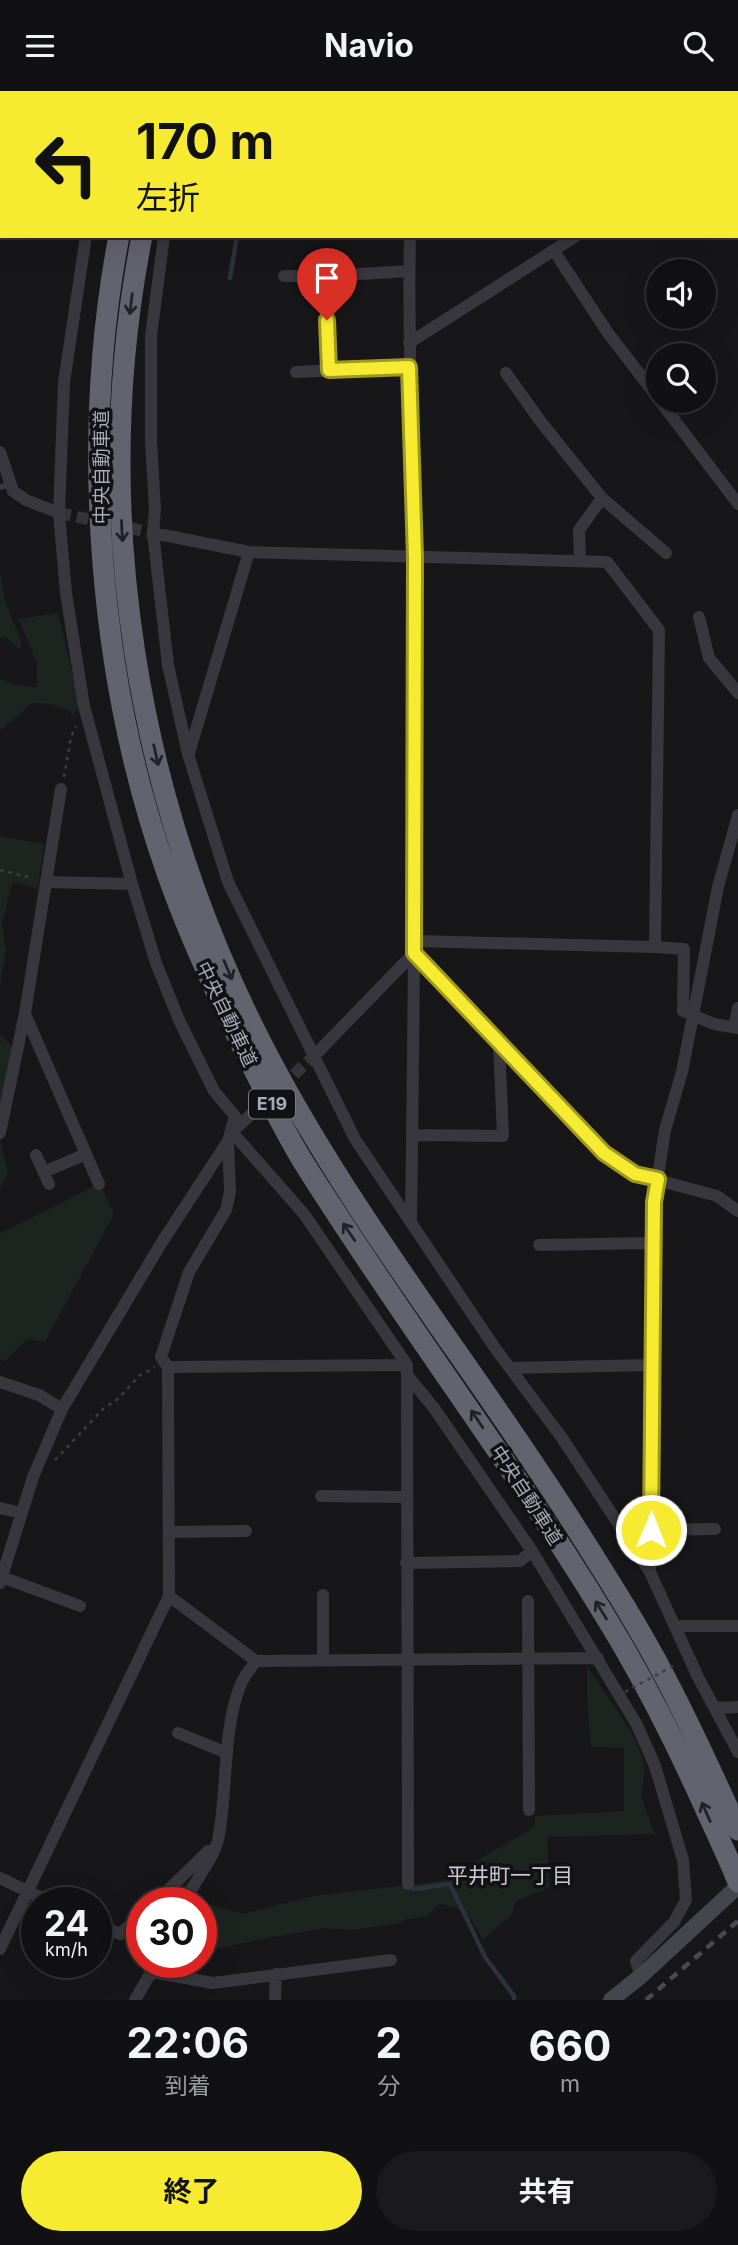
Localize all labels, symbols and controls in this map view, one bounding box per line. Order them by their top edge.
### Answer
text: Navio [324,26,414,65]
icon: menu [21,27,59,65]
icon: search [679,27,717,65]
text: 170 m [136,112,274,171]
icon: left [21,119,112,210]
text: 左折 [136,178,200,217]
pin [297,248,357,320]
icon: arrive [308,259,346,297]
map controls [646,259,716,413]
button: sound [646,259,716,329]
one-way arrow [124,292,137,314]
button: search [646,343,716,413]
street label: 中央自動車道 [90,410,113,524]
one-way arrow [116,519,129,541]
one-way arrow [150,743,163,766]
street label: 中央自動車道 [191,958,262,1070]
one-way arrow [222,959,235,981]
road number: E19 [249,1089,295,1119]
one-way arrow [341,1223,356,1242]
one-way arrow [470,1410,484,1430]
street label: 中央自動車道 [486,1441,567,1549]
position arrow [614,1493,688,1567]
one-way arrow [593,1601,607,1621]
one-way arrow [699,1802,713,1823]
district label: 平井町一丁目 [447,1863,573,1888]
speed limit sign: 30 [126,1887,217,1978]
text: 24 [44,1902,89,1944]
text: km/h [45,1939,88,1960]
text: 22:06 [127,2017,249,2068]
text: 2 [376,2017,402,2068]
text: 660 [529,2020,611,2071]
text: m [560,2070,580,2098]
text: 到着 [165,2072,211,2100]
text: 分 [377,2072,400,2100]
button: 終了 [21,2151,362,2231]
button: 共有 [376,2151,717,2231]

